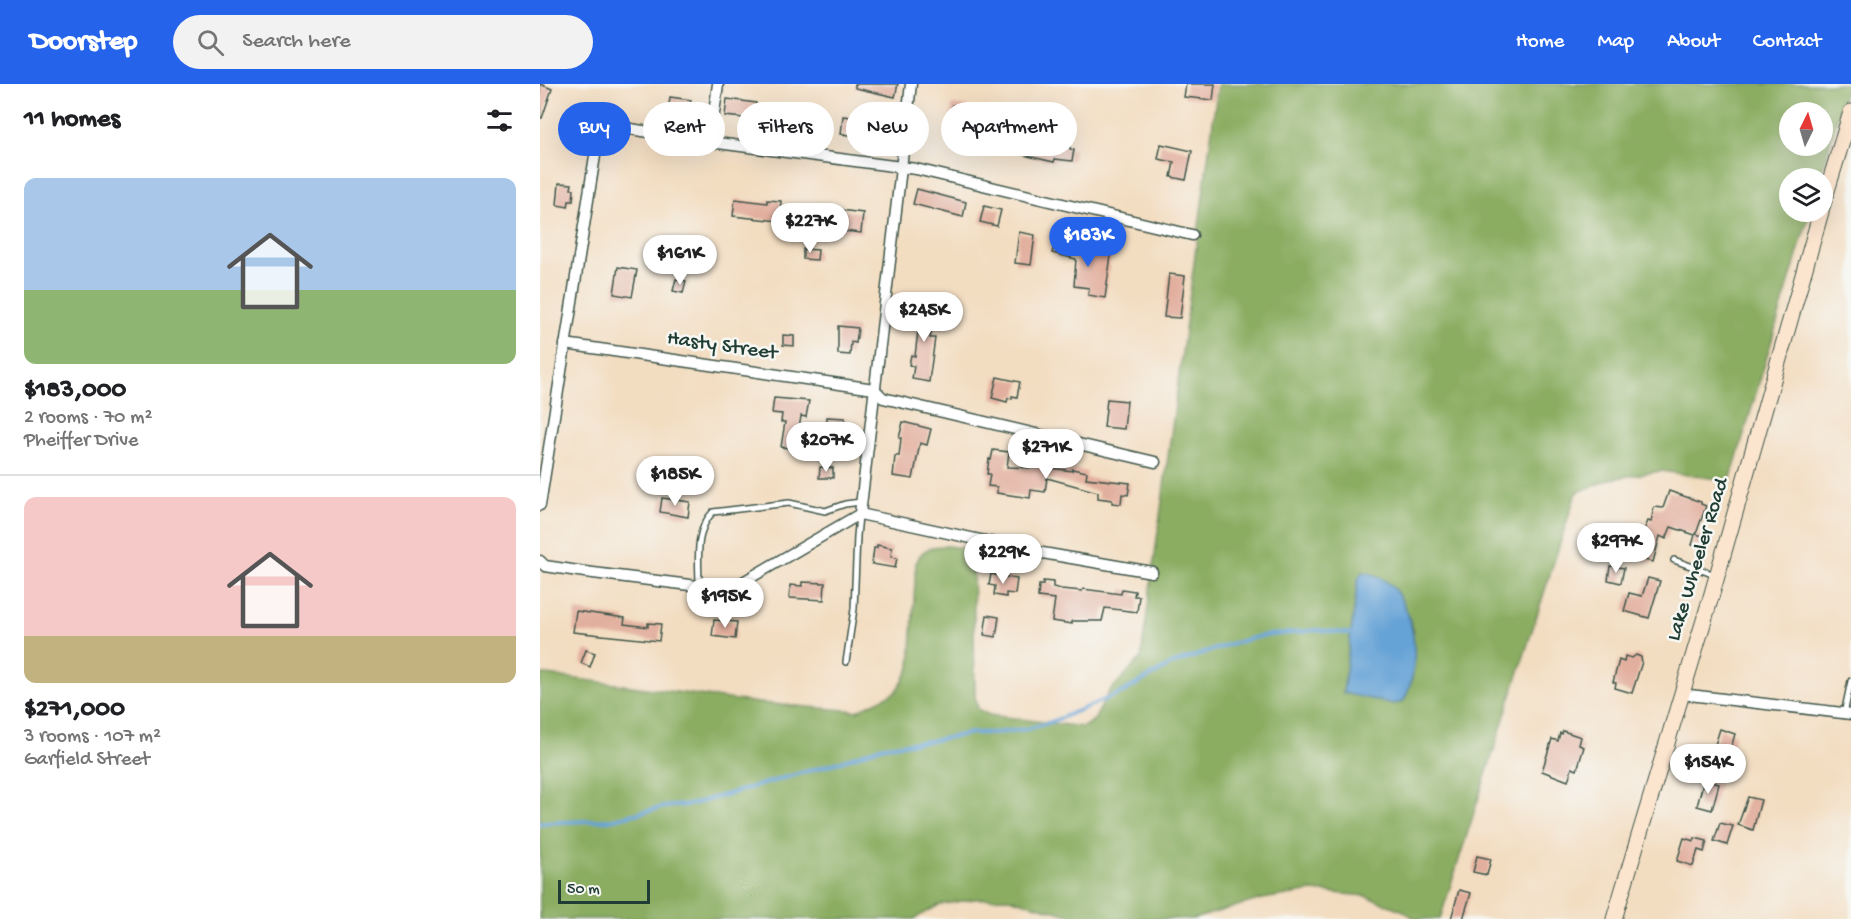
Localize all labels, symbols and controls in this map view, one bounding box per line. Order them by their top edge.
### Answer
search box [173,15,593,69]
text: Doorstep [30,26,137,59]
icon: search [194,26,227,59]
text: Search here [242,29,351,55]
text: Home [1516,30,1564,55]
text: Map [1597,30,1634,55]
text: About [1667,30,1720,55]
text: Contact [1753,30,1821,55]
chip: Buy [558,102,631,156]
chip: Rent [643,102,725,156]
chip: Filters [737,102,834,156]
chip: New [846,102,929,156]
chip: Apartment [941,102,1077,156]
north arrow [1779,102,1833,156]
map controls [1779,102,1833,222]
icon: filters [483,104,516,137]
text: 11 homes [24,105,120,136]
button: layers [1779,168,1833,222]
pin: $227K [768,203,852,254]
text: $227K [785,211,835,234]
icon: home [216,217,324,325]
pin: $183K [1046,217,1130,268]
text: $183K [1063,225,1113,248]
pin: $161K [638,235,722,286]
text: $161K [657,243,703,266]
pin: $245K [882,292,966,343]
text: $245K [899,300,949,323]
street label: Hasty Street [665,327,781,367]
text: $183,000 [24,376,126,407]
text: 2 rooms · 70 m² [24,407,152,430]
pin: $207K [784,422,868,473]
pin: $271K [1004,429,1088,480]
text: Pheiffer Drive [24,430,138,453]
text: $207K [800,430,852,453]
text: $271K [1022,437,1070,460]
pin: $185K [633,456,717,507]
text: $185K [650,464,700,487]
street label: Lake Wheeler Road [1662,474,1736,644]
pin: $297K [1574,523,1658,574]
text: $297K [1591,531,1641,554]
pin: $229K [961,534,1045,585]
icon: home [216,536,324,644]
text: $229K [978,542,1028,565]
pin: $195K [683,578,767,629]
text: $195K [701,586,749,609]
text: $271,000 [24,695,125,726]
text: 3 rooms · 107 m² [24,726,161,749]
pin: $154K [1666,744,1750,795]
text: Garfield Street [24,749,150,772]
text: $154K [1684,752,1732,775]
scale bar [558,877,650,904]
text: 50 m [567,881,600,900]

